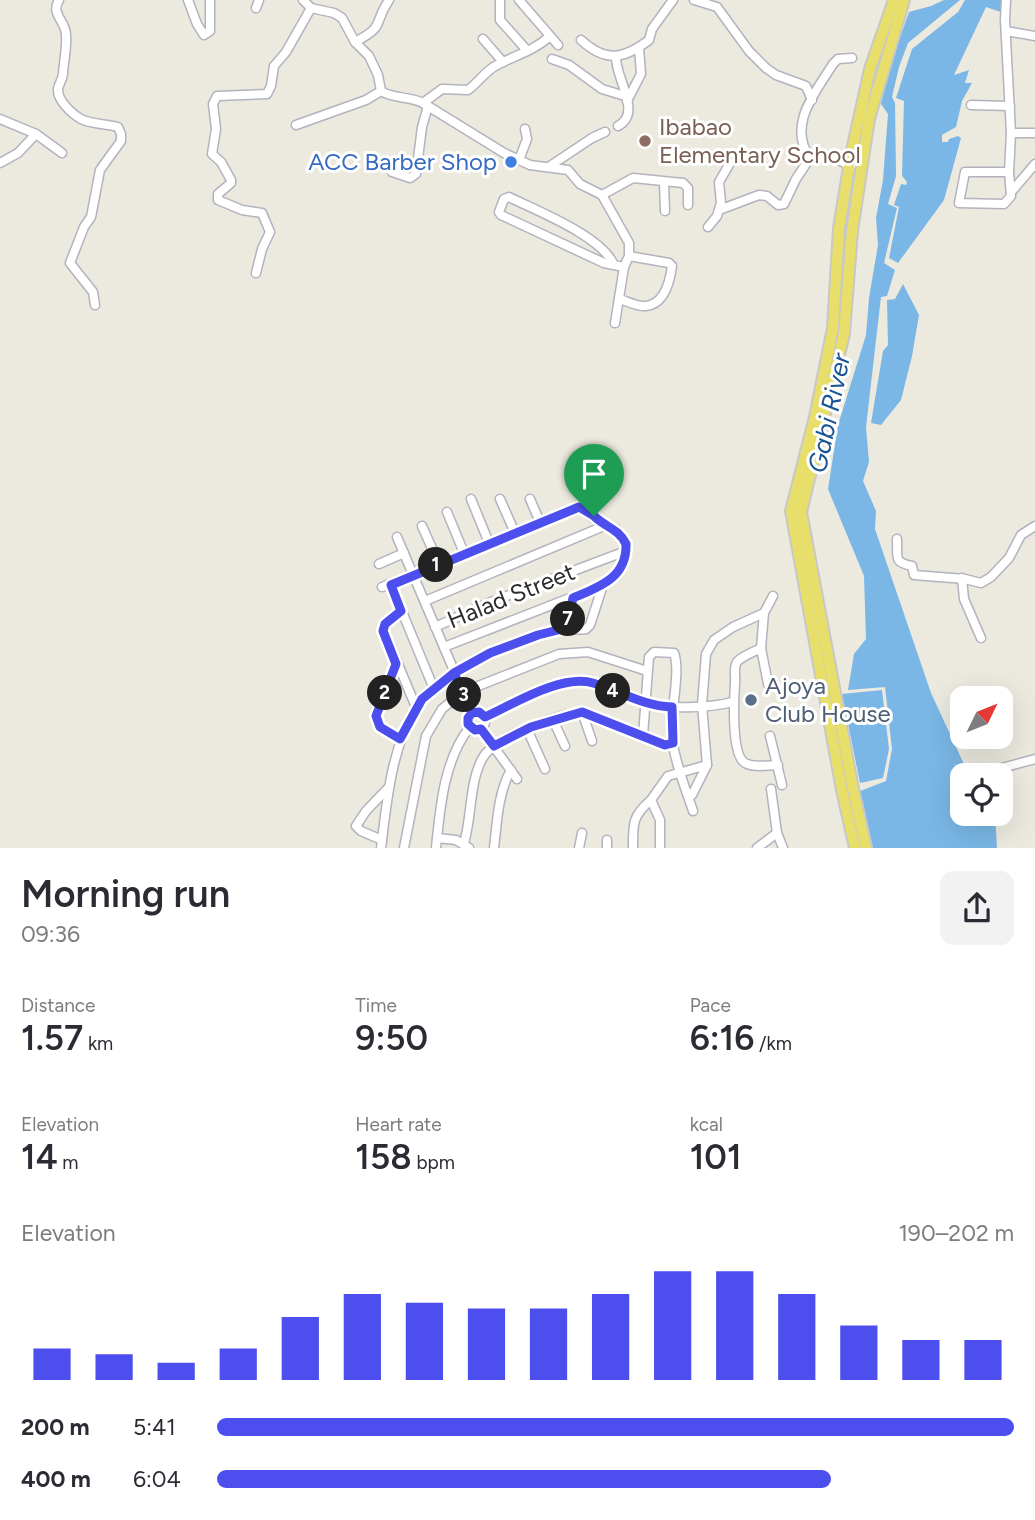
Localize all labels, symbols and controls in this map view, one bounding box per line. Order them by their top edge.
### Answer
place label: Ibabao Elementary School [659,112,861,169]
marker: Ibabao Elementary School [637,133,653,149]
place label: ACC Barber Shop [308,147,497,176]
marker: ACC Barber Shop [503,154,519,170]
water label: Gabi River [801,349,858,476]
pin [564,444,624,516]
icon: arrive [575,455,613,493]
pin: 1 [418,548,453,582]
text: 1 [431,553,440,576]
street label: Halad Street [443,557,579,634]
pin: 7 [550,602,586,636]
text: 7 [562,607,573,630]
place label: Ajoya Club House [765,671,891,728]
pin: 4 [596,674,630,708]
pin: 2 [368,676,402,710]
pin: 3 [447,678,482,712]
text: 4 [606,679,619,702]
text: 2 [379,681,390,704]
text: 3 [458,683,469,706]
north arrow [950,686,1013,749]
map controls [950,686,1013,826]
marker: Ajoya Club House [743,692,759,708]
button: locate [950,763,1013,826]
text: Morning run [21,871,230,917]
button: share [940,871,1014,945]
text: 09:36 [21,920,80,948]
text: Distance [21,994,95,1017]
text: Time [355,994,397,1017]
text: Pace [690,994,731,1017]
text: 1.57 [21,1017,83,1059]
text: 9:50 [355,1017,428,1059]
text: 6:16 [690,1017,754,1059]
text: km [83,1032,113,1055]
text: /km [754,1032,792,1055]
text: Elevation [21,1113,99,1136]
text: Heart rate [355,1113,442,1136]
text: kcal [690,1113,723,1136]
text: 14 [21,1136,58,1178]
text: 158 [355,1136,412,1178]
text: 101 [690,1136,742,1178]
text: m [58,1151,79,1174]
text: bpm [412,1151,455,1174]
text: Elevation [21,1219,116,1247]
text: 190–202 m [898,1219,1014,1247]
text: 200 m [21,1413,90,1441]
text: 5:41 [133,1413,176,1441]
text: 400 m [21,1465,91,1493]
text: 6:04 [133,1465,181,1493]

